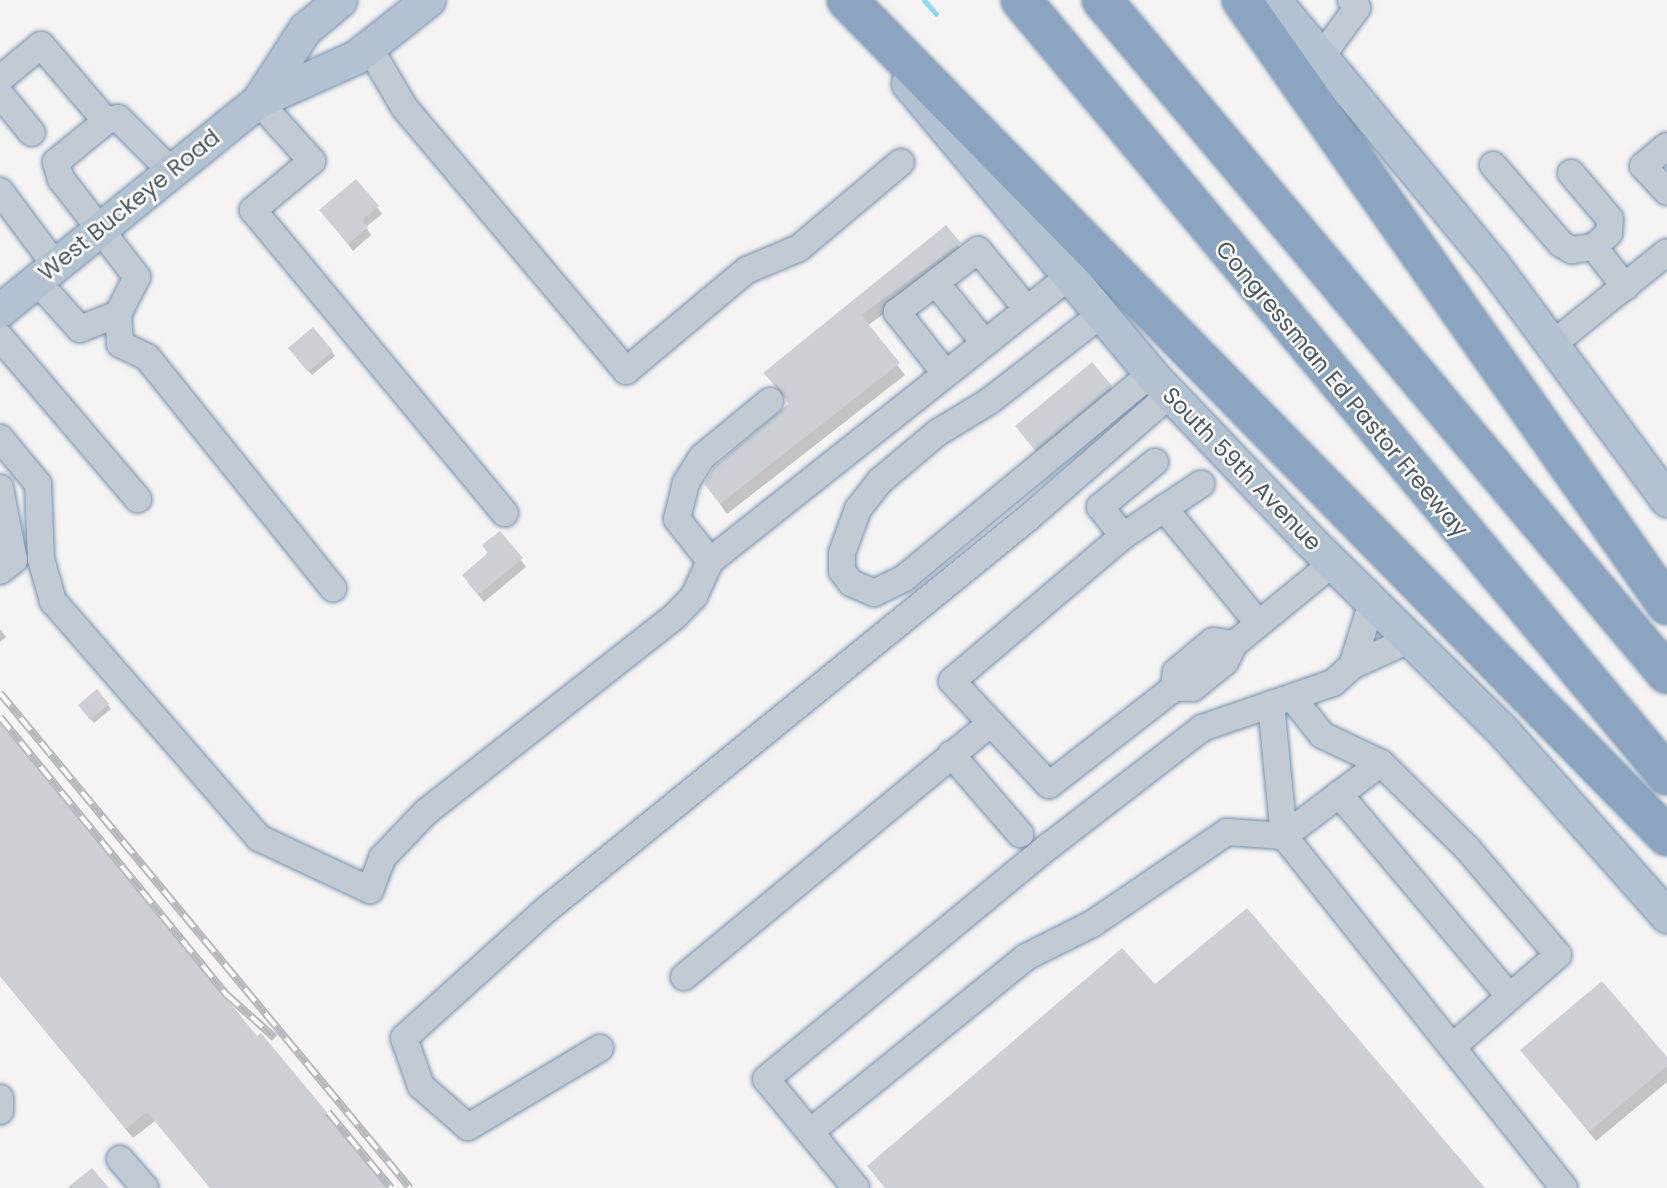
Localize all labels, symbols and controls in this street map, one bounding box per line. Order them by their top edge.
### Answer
street label: West Buckeye Road [33,123,225,287]
street label: Congressman Ed Pastor Freeway [1210,235,1474,543]
street label: South 59th Avenue [1157,381,1327,557]

